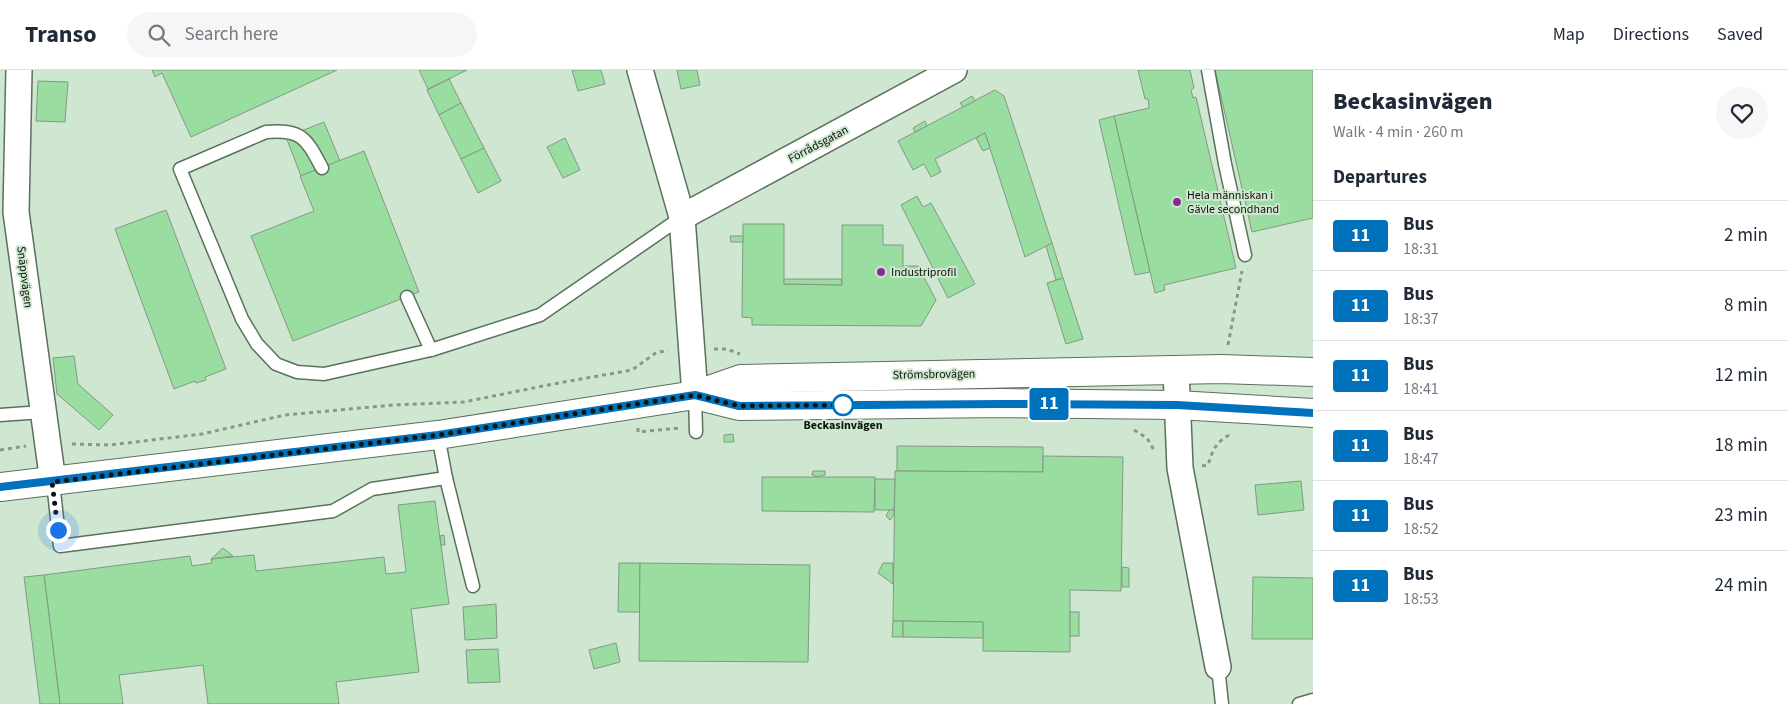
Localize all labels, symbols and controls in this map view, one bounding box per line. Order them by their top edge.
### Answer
search box [127,12,477,57]
text: Transo [25,17,97,52]
icon: search [145,21,173,49]
text: Search here [185,21,278,48]
text: Map [1553,22,1585,47]
text: Directions [1613,22,1689,47]
text: Saved [1717,22,1763,47]
text: Beckasinvägen [1333,84,1493,119]
button: heart [1716,87,1768,139]
street label: Förrådsgatan [785,121,851,167]
text: Walk · 4 min · 260 m [1333,121,1464,143]
text: Departures [1333,164,1427,191]
place label: Hela människan i Gävle secondhand [1187,187,1279,218]
marker: Hela människan i Gävle secondhand [1171,196,1183,208]
text: Bus [1403,211,1434,238]
text: 2 min [1724,222,1768,249]
text: 11 [1351,223,1370,248]
text: 18:31 [1403,238,1439,260]
street label: Snäppvägen [12,245,37,309]
place label: Industriprofil [891,264,957,281]
marker: Industriprofil [875,266,887,278]
text: Bus [1403,281,1434,308]
text: 8 min [1724,292,1768,319]
text: 11 [1351,293,1370,318]
text: 18:37 [1403,308,1439,330]
text: Bus [1403,351,1434,378]
text: 12 min [1714,362,1768,389]
text: 11 [1351,363,1370,388]
street label: Strömsbrovägen [893,365,975,384]
text: 18:41 [1403,378,1439,400]
line badge: 11 [1026,388,1072,420]
text: 11 [1039,391,1059,416]
marker: Beckasinvägen [832,394,854,416]
place label: Beckasinvägen [804,417,883,434]
text: Bus [1403,421,1434,448]
text: 18 min [1714,432,1768,459]
text: 11 [1351,433,1370,458]
text: 18:47 [1403,448,1439,470]
text: Bus [1403,491,1434,518]
text: 23 min [1714,502,1768,529]
text: 11 [1351,503,1370,528]
your location [46,518,71,543]
text: 18:52 [1403,518,1439,540]
text: Bus [1403,561,1434,588]
text: 24 min [1714,572,1768,599]
text: 11 [1351,573,1370,598]
text: 18:53 [1403,588,1439,610]

